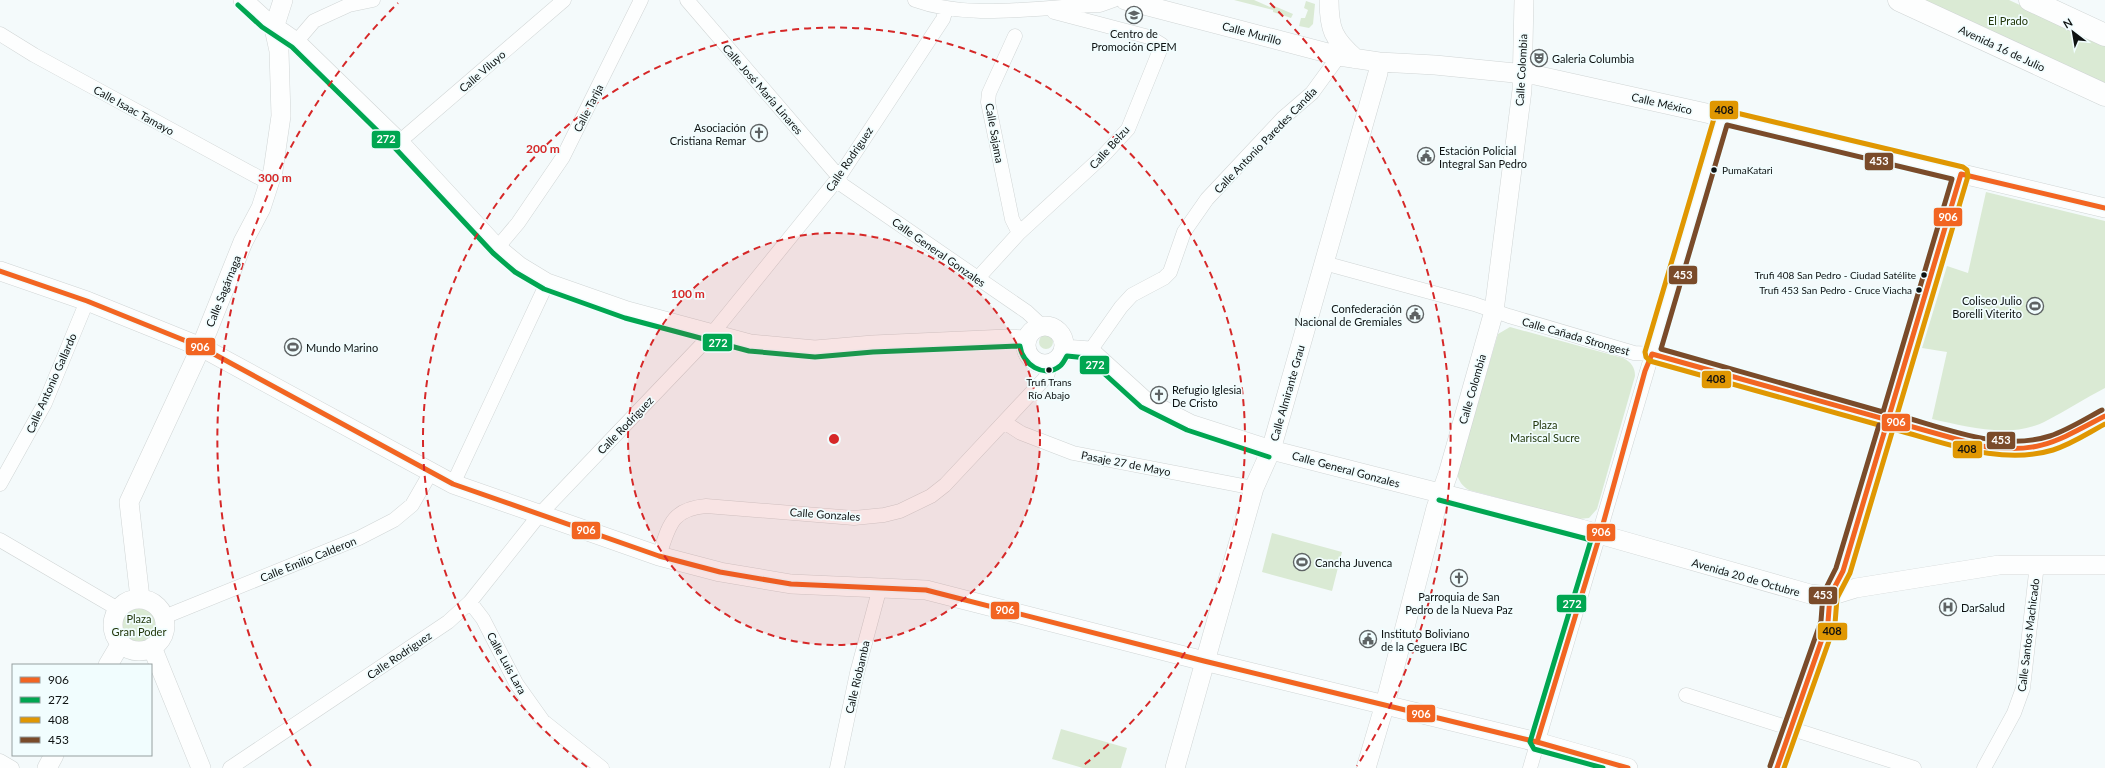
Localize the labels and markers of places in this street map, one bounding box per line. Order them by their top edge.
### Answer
school or university icon: Centro de Promoción CPEM [1124,5,1144,25]
place label: Centro de Promoción CPEM [1091,27,1177,53]
theatre icon: Galeria Columbia [1529,48,1549,68]
place label: Galeria Columbia [1552,52,1634,65]
place label: Asociación Cristiana Remar [670,121,746,147]
church icon: Asociación Cristiana Remar [749,123,769,143]
place label: Estación Policial Integral San Pedro [1439,144,1527,170]
public building icon: Estación Policial Integral San Pedro [1416,146,1436,166]
place label: PumaKatari [1722,164,1773,176]
marker: PumaKatari [1709,165,1719,175]
place label: Trufi 408 San Pedro - Ciudad Satélite [1755,269,1916,281]
marker: Trufi 408 San Pedro - Ciudad Satélite [1919,270,1929,280]
place label: Trufi 453 San Pedro - Cruce Viacha [1759,284,1912,296]
marker: Trufi 453 San Pedro - Cruce Viacha [1914,285,1924,295]
place label: Coliseo Julio Borelli Viterito [1952,294,2022,320]
sports icon: Coliseo Julio Borelli Viterito [2025,296,2045,316]
place label: Confederación Nacional de Gremiales [1295,302,1402,328]
public building icon: Confederación Nacional de Gremiales [1405,304,1425,324]
sports icon: Mundo Marino [283,337,303,357]
place label: Mundo Marino [306,341,378,354]
marker: Trufi Trans Río Abajo [1044,365,1054,375]
place label: Trufi Trans Río Abajo [1026,376,1072,401]
place label: Refugio Iglesia De Cristo [1172,383,1242,409]
church icon: Refugio Iglesia De Cristo [1149,385,1169,405]
centre of rings [827,432,841,446]
sports icon: Cancha Juvenca [1292,552,1312,572]
place label: Cancha Juvenca [1315,556,1392,569]
church icon: Parroquia de San Pedro de la Nueva Paz [1449,568,1469,588]
place label: Parroquia de San Pedro de la Nueva Paz [1405,590,1513,616]
hospital icon: DarSalud [1938,597,1958,617]
place label: DarSalud [1961,601,2005,614]
place label: Instituto Boliviano de la Ceguera IBC [1381,627,1469,653]
public building icon: Instituto Boliviano de la Ceguera IBC [1358,629,1378,649]

